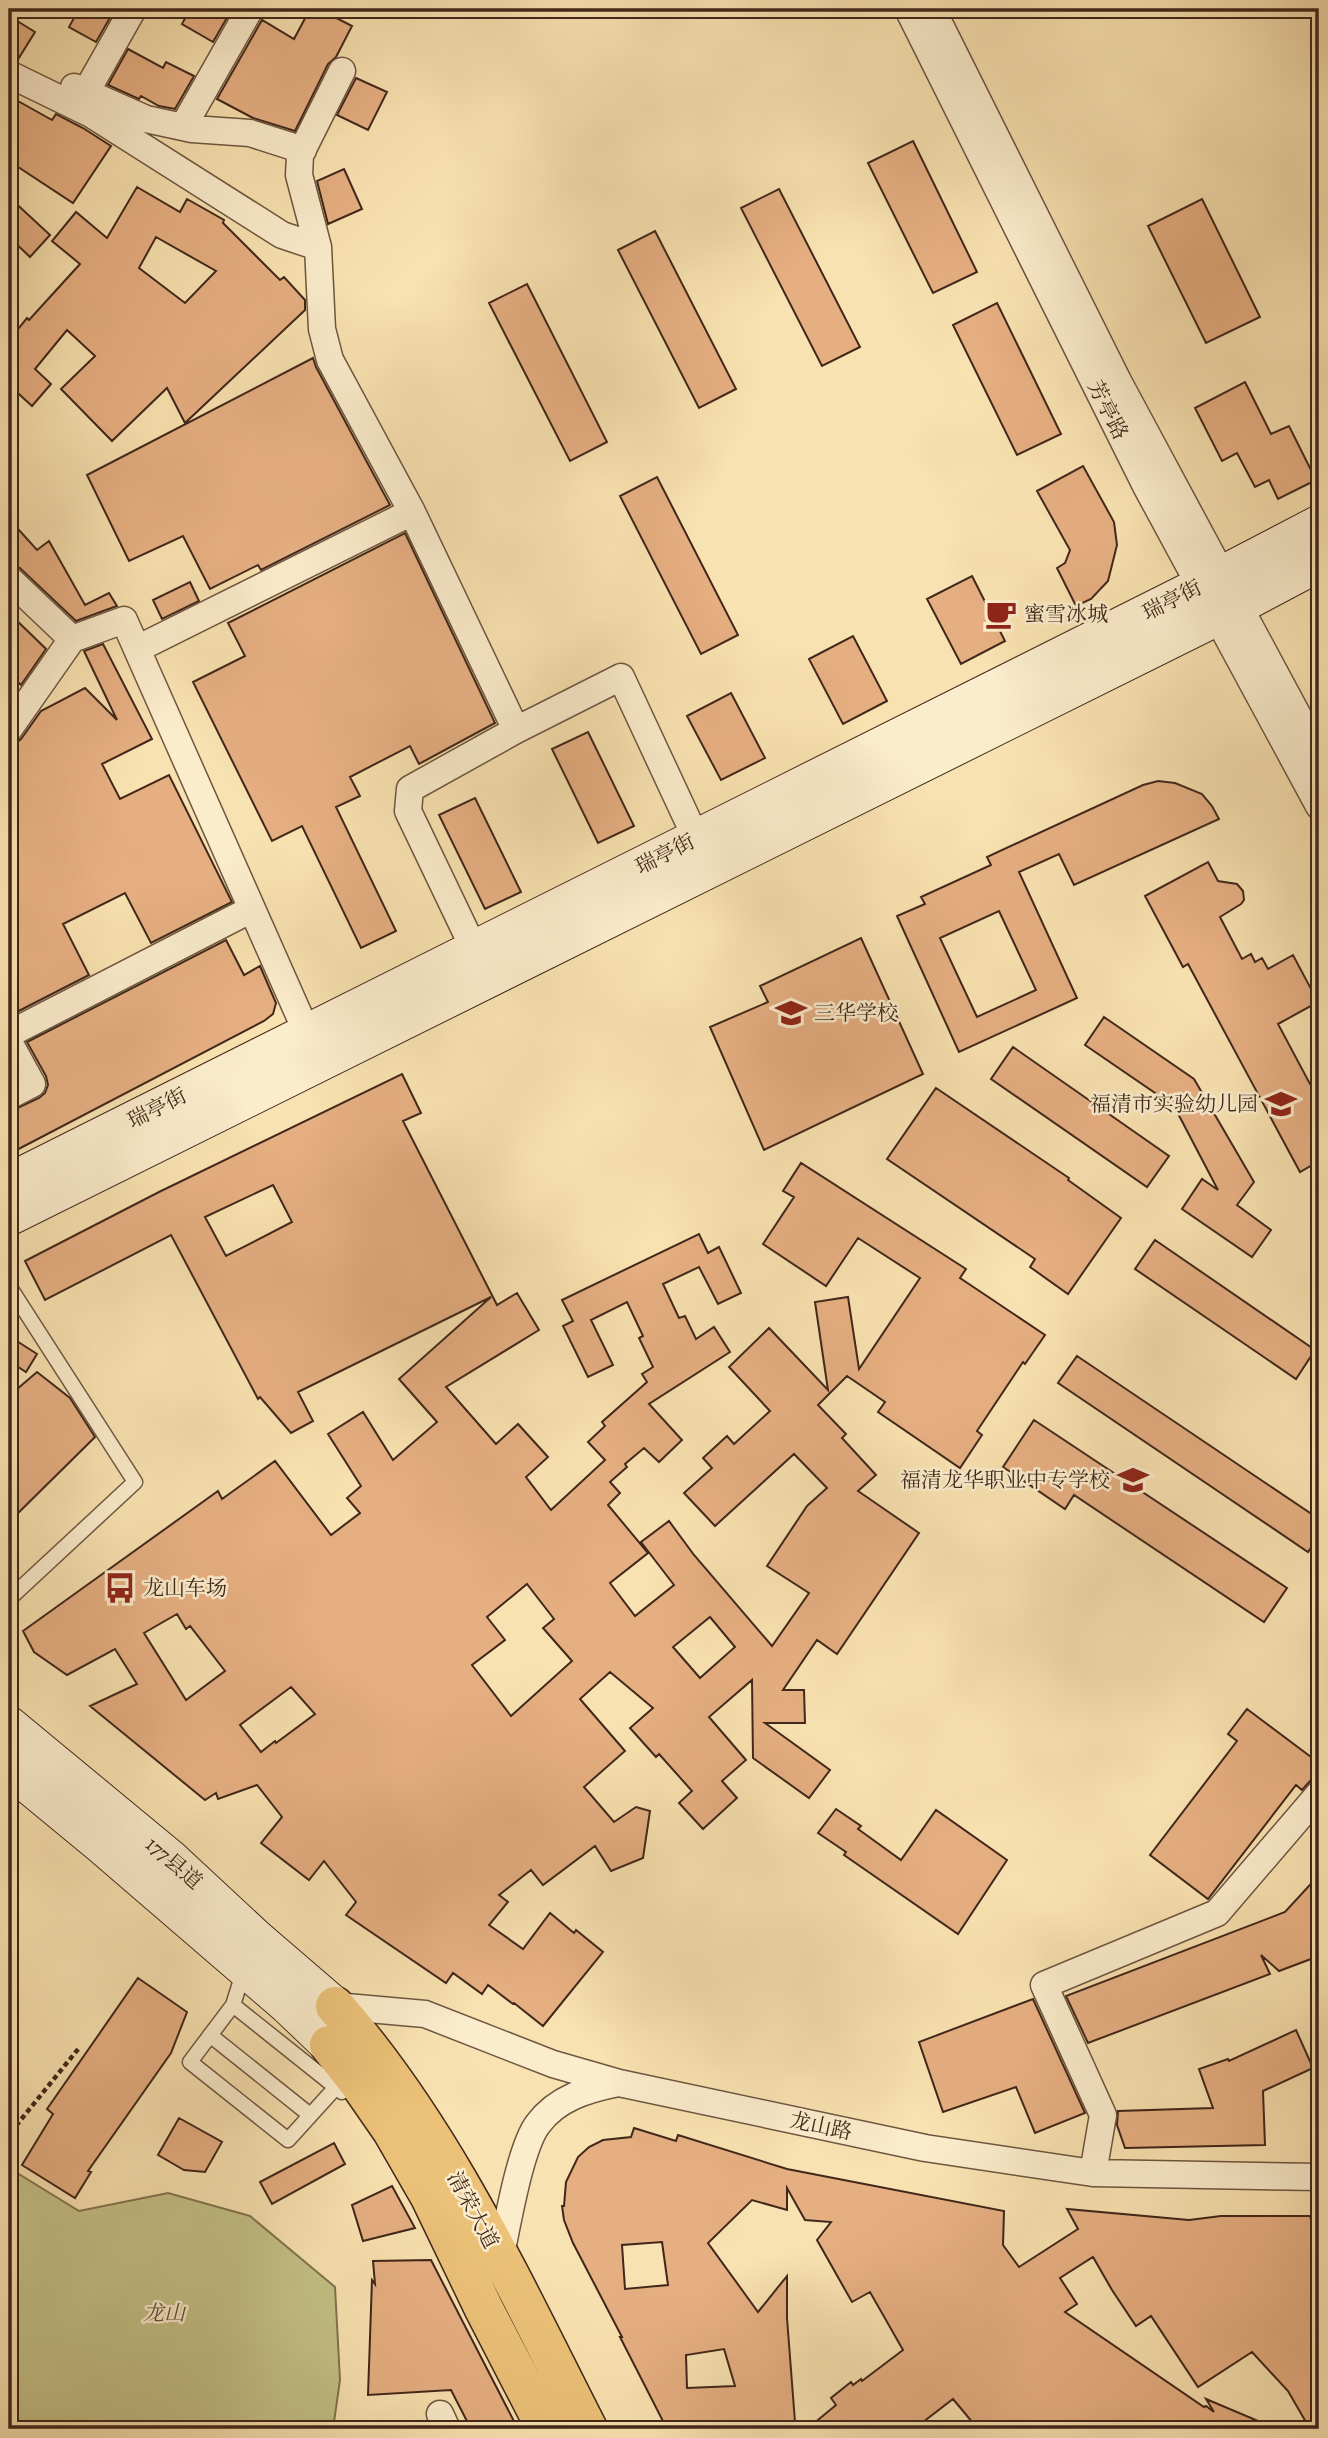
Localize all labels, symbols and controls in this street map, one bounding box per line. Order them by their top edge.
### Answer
street label: 芳亭路 [1081,376,1135,444]
street label: 瑞亭街 [1138,573,1206,627]
cafe icon: 蜜雪冰城 [984,597,1018,631]
place label: 蜜雪冰城 [1024,600,1108,628]
street label: 瑞亭街 [631,827,699,881]
school or university icon: 三华学校 [774,996,808,1030]
place label: 三华学校 [814,999,898,1027]
street label: 瑞亭街 [123,1081,191,1135]
school or university icon: 福清市实验幼儿园 [1264,1087,1298,1121]
place label: 福清市实验幼儿园 [1090,1090,1258,1118]
school or university icon: 福清龙华职业中专学校 [1116,1463,1150,1497]
place label: 福清龙华职业中专学校 [900,1466,1110,1494]
bus stop icon: 龙山车场 [103,1571,137,1605]
place label: 龙山车场 [143,1574,227,1602]
street label: 177县道 [140,1831,208,1895]
street label: 龙山路 [787,2106,855,2146]
street label: 清荣大道 [441,2166,505,2254]
park label: 龙山 [143,2299,187,2327]

